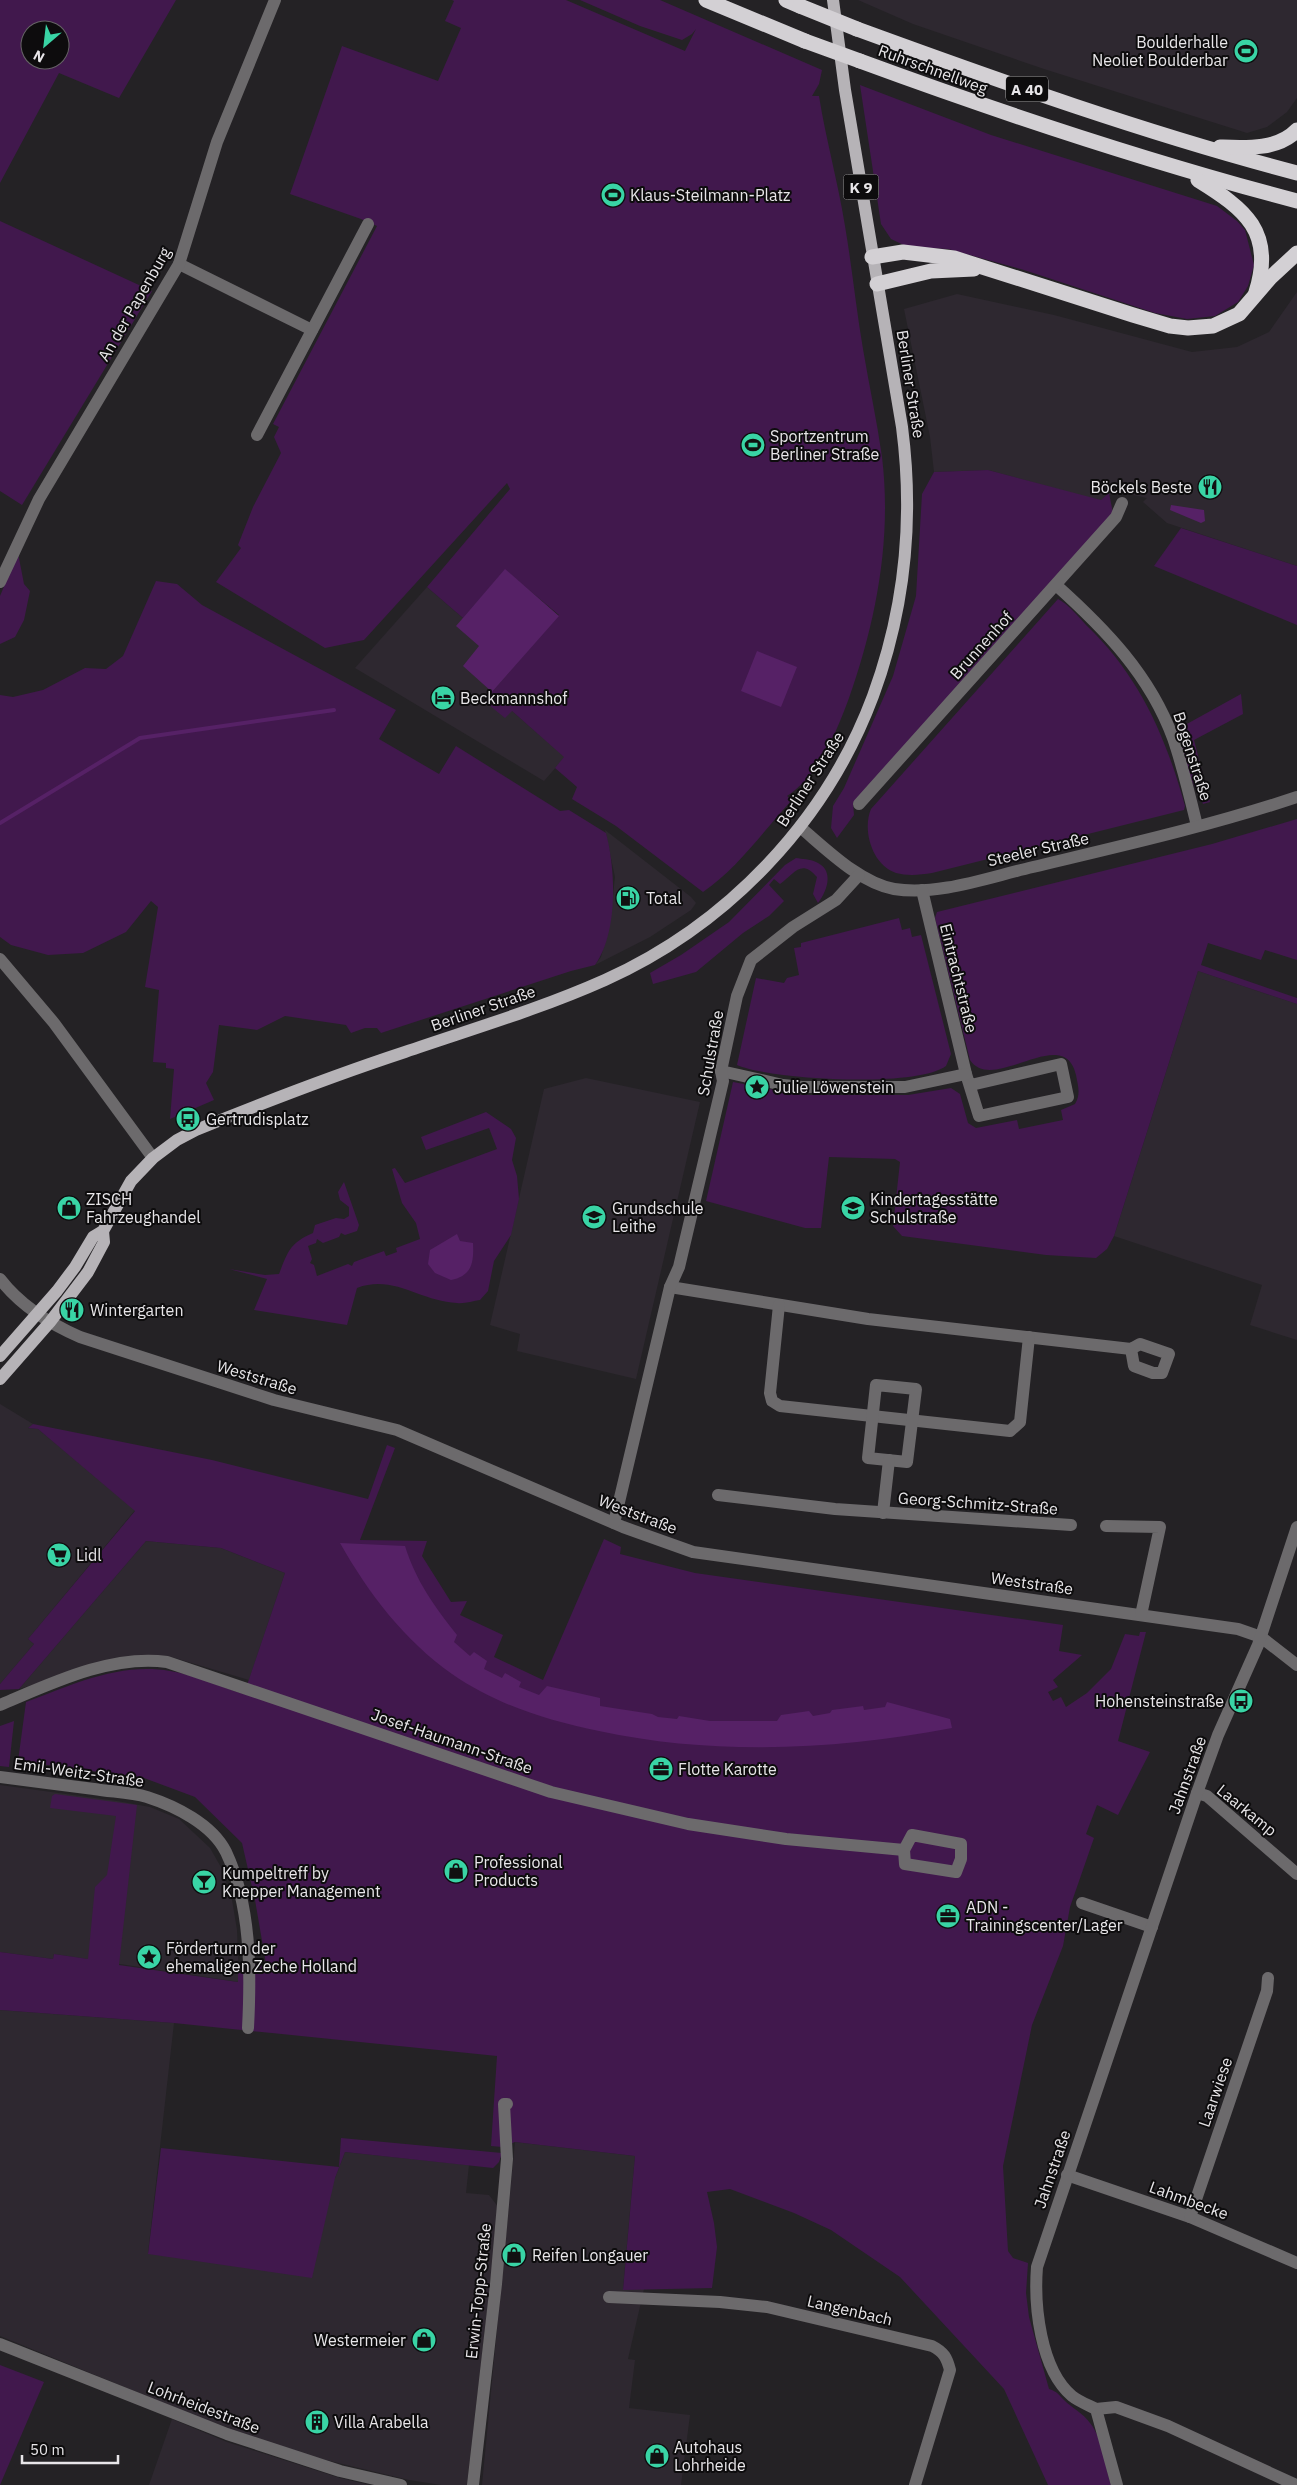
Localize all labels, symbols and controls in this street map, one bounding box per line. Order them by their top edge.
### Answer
north arrow [20,20,70,70]
place label: Boulderhalle Neoliet Boulderbar [1092,32,1228,70]
sports icon: Boulderhalle Neoliet Boulderbar [1233,38,1259,64]
street label: Ruhrschnellweg [876,40,991,98]
text: N [30,46,48,67]
road number: A 40 [1006,76,1048,102]
road number: K 9 [844,174,878,200]
sports icon: Klaus-Steilmann-Platz [600,182,626,208]
place label: Klaus-Steilmann-Platz [630,185,791,205]
street label: An der Papenburg [93,243,175,365]
street label: Berliner Straße [893,328,929,440]
place label: Sportzentrum Berliner Straße [770,426,879,464]
sports icon: Sportzentrum Berliner Straße [740,432,766,458]
restaurant icon: Böckels Beste [1197,474,1223,500]
place label: Böckels Beste [1090,477,1192,497]
street label: Brunnenhof [945,607,1017,683]
hotel icon: Beckmannshof [430,685,456,711]
place label: Beckmannshof [460,688,567,708]
street label: Bogenstraße [1169,709,1217,803]
street label: Berliner Straße [772,728,848,830]
street label: Steeler Straße [985,828,1091,870]
fuel station icon: Total [615,885,641,911]
place label: Total [646,888,682,908]
street label: Eintrachtstraße [936,921,982,1035]
street label: Berliner Straße [428,981,538,1035]
street label: Schulstraße [693,1008,727,1097]
place icon: Julie Löwenstein [744,1074,770,1100]
place label: Julie Löwenstein [774,1077,894,1097]
bus stop icon: Gertrudisplatz [175,1106,201,1132]
place label: Gertrudisplatz [206,1109,309,1129]
place label: ZISCH Fahrzeughandel [86,1189,201,1227]
place label: Kindertagesstätte Schulstraße [870,1189,998,1227]
shop icon: ZISCH Fahrzeughandel [56,1195,82,1221]
school or university icon: Kindertagesstätte Schulstraße [840,1195,866,1221]
place label: Grundschule Leithe [612,1198,704,1236]
school or university icon: Grundschule Leithe [581,1204,607,1230]
restaurant icon: Wintergarten [59,1297,85,1323]
place label: Wintergarten [90,1300,184,1320]
street label: Weststraße [214,1355,300,1399]
street label: Georg-Schmitz-Straße [897,1487,1059,1519]
street label: Weststraße [596,1490,680,1538]
supermarket icon: Lidl [46,1542,72,1568]
place label: Lidl [76,1545,102,1565]
street label: Weststraße [990,1567,1075,1599]
bus stop icon: Hohensteinstraße [1228,1688,1254,1714]
place label: Hohensteinstraße [1095,1691,1224,1711]
street label: Josef-Haumann-Straße [369,1704,535,1778]
street label: Jahnstraße [1164,1733,1210,1817]
street label: Emil-Weitz-Straße [12,1753,146,1791]
office icon: Flotte Karotte [648,1756,674,1782]
place label: Flotte Karotte [678,1759,777,1779]
street label: Laarkamp [1213,1780,1281,1840]
place label: Professional Products [474,1852,563,1890]
shop icon: Professional Products [443,1858,469,1884]
place label: Kumpeltreff by Knepper Management [222,1863,381,1901]
bar icon: Kumpeltreff by Knepper Management [191,1869,217,1895]
place label: ADN - Trainingscenter/Lager [966,1897,1123,1935]
office icon: ADN - Trainingscenter/Lager [935,1903,961,1929]
place label: Förderturm der ehemaligen Zeche Holland [166,1938,357,1976]
place icon: Förderturm der ehemaligen Zeche Holland [136,1944,162,1970]
street label: Laarwiese [1194,2054,1236,2130]
street label: Jahnstraße [1029,2127,1075,2211]
street label: Lahmbecke [1147,2176,1231,2224]
street label: Erwin-Topp-Straße [461,2222,495,2360]
shop icon: Reifen Longauer [501,2242,527,2268]
place label: Reifen Longauer [532,2245,648,2265]
street label: Langenbach [805,2290,895,2330]
shop icon: Westermeier [411,2327,437,2353]
place label: Westermeier [314,2330,406,2350]
street label: Lohrheidestraße [145,2376,263,2438]
building icon: Villa Arabella [304,2409,330,2435]
place label: Villa Arabella [334,2412,429,2432]
scale bar [22,2432,119,2464]
place label: Autohaus Lohrheide [674,2437,746,2475]
text: 50 m [30,2440,65,2459]
shop icon: Autohaus Lohrheide [644,2443,670,2469]

